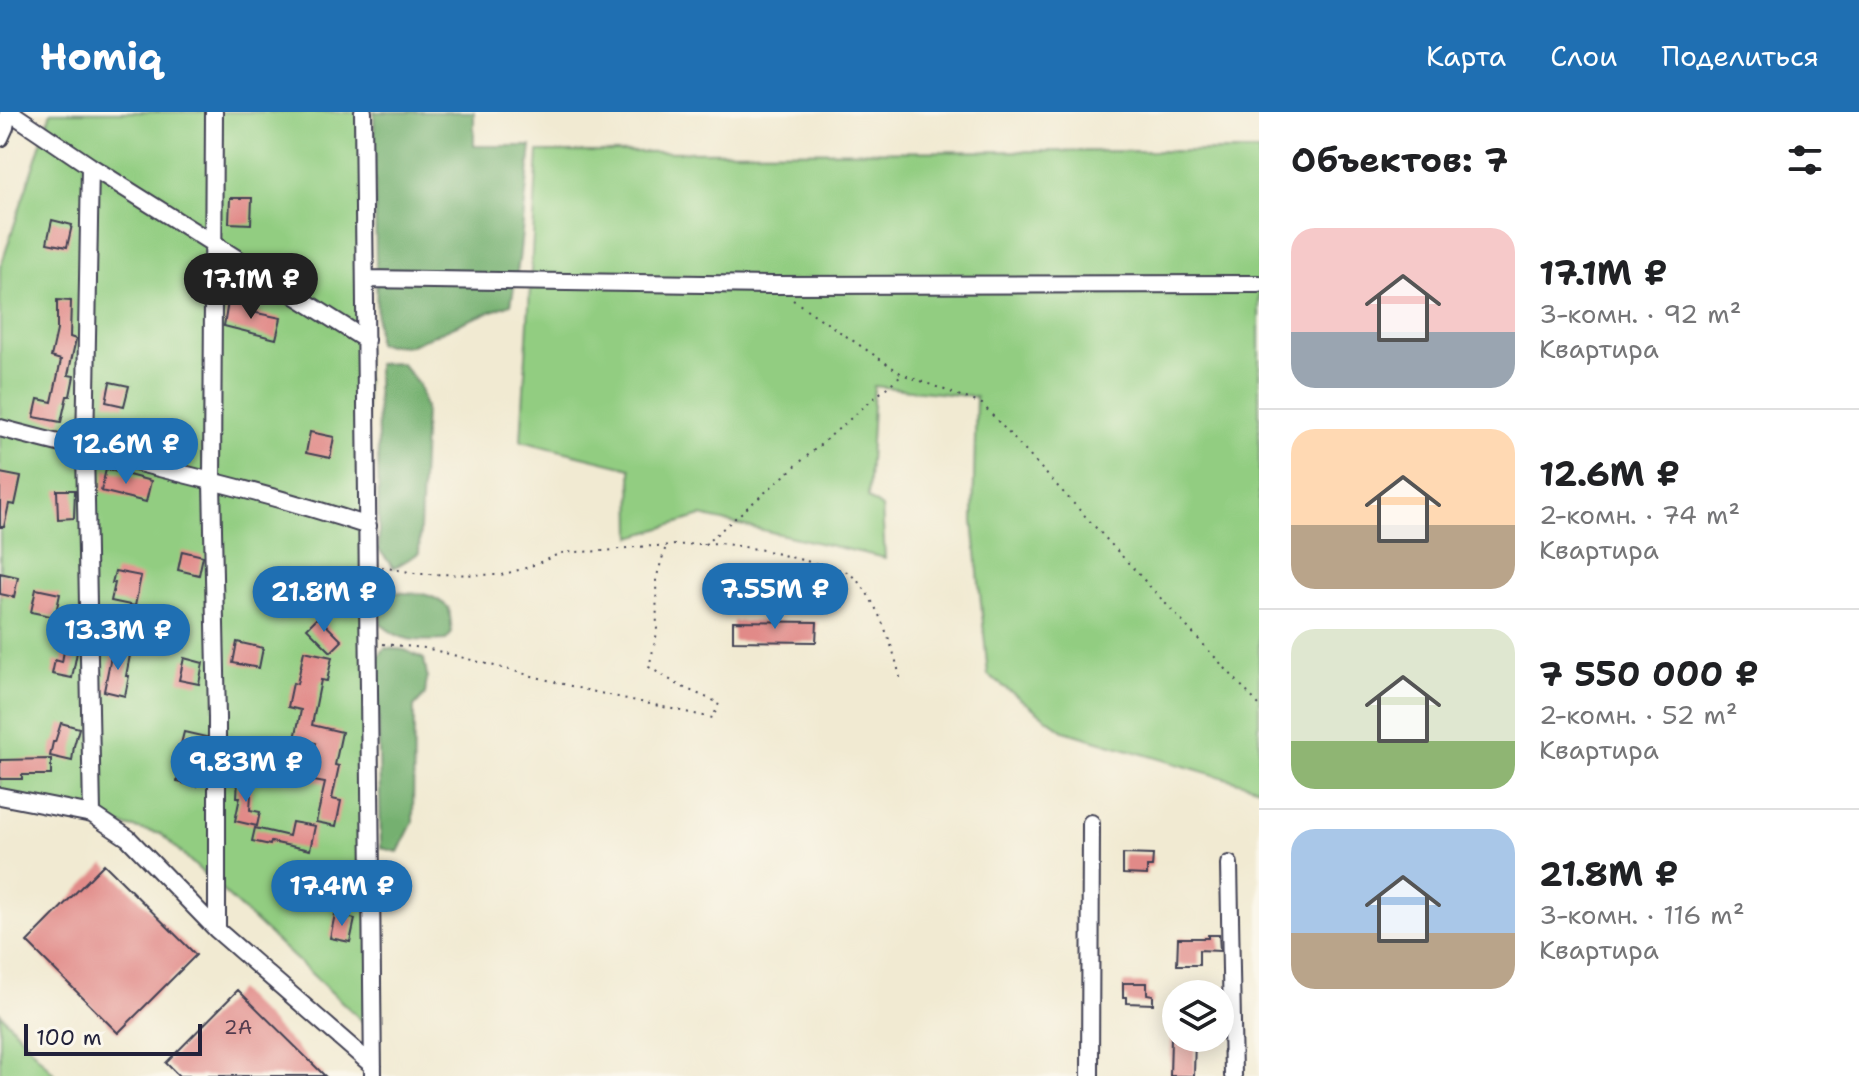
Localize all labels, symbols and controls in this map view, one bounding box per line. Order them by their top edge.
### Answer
text: Homiq [40,31,162,82]
text: Карта [1426,37,1506,75]
text: Слои [1550,37,1617,75]
text: Поделиться [1661,37,1819,75]
text: Объектов: 7 [1291,137,1508,183]
icon: filters [1783,138,1827,182]
text: 17.1M ₽ [1539,250,1667,296]
pin: 17.1M ₽ [177,253,325,321]
icon: home [1355,260,1451,356]
text: 17.1M ₽ [202,261,300,296]
text: 3-комн. · 92 m² [1539,296,1742,331]
text: Квартира [1539,331,1659,366]
pin: 12.6M ₽ [52,418,200,486]
text: 12.6M ₽ [72,426,180,461]
text: 12.6M ₽ [1539,451,1680,497]
icon: home [1355,461,1451,557]
text: 2-комн. · 74 m² [1539,497,1740,532]
text: Квартира [1539,532,1659,567]
pin: 7.55M ₽ [701,563,849,631]
pin: 21.8M ₽ [250,566,398,634]
text: 7.55M ₽ [720,571,830,606]
text: 21.8M ₽ [271,574,377,609]
pin: 13.3M ₽ [44,604,192,672]
text: 13.3M ₽ [64,612,172,647]
text: 7 550 000 ₽ [1539,651,1759,697]
icon: home [1355,661,1451,757]
text: 2-комн. · 52 m² [1539,697,1738,732]
text: Квартира [1539,732,1659,767]
pin: 9.83M ₽ [172,736,320,804]
text: 9.83M ₽ [189,744,303,779]
text: 21.8M ₽ [1539,851,1679,897]
pin: 17.4M ₽ [268,860,416,928]
icon: home [1355,861,1451,957]
text: 17.4M ₽ [289,868,395,903]
text: 3-комн. · 116 m² [1539,897,1745,932]
text: Квартира [1539,932,1659,967]
map controls [1162,980,1234,1052]
button: layers [1162,980,1234,1052]
house number: 2А [224,1014,252,1040]
scale bar [24,1020,202,1056]
text: 100 m [36,1023,102,1052]

